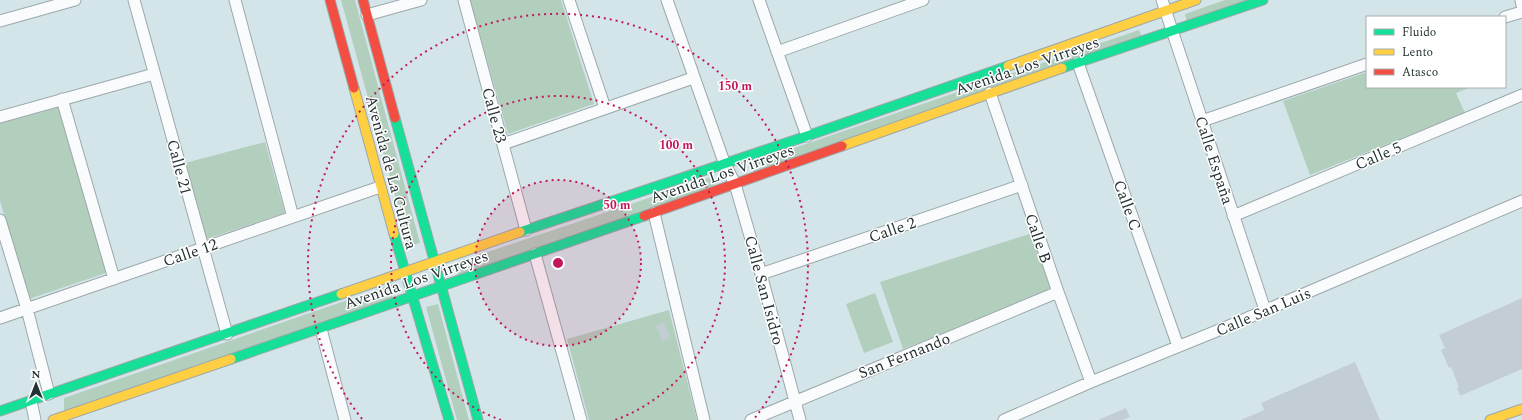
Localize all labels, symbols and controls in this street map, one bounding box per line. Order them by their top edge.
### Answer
legend [1366,16,1506,88]
text: Fluido [1402,23,1436,42]
street label: Avenida Los Virreyes [952,30,1103,102]
text: Lento [1402,43,1433,62]
text: Atasco [1402,63,1438,82]
text: 150 m [718,77,752,96]
street label: Calle 23 [475,85,513,146]
street label: Avenida de La Cultura [359,93,423,252]
street label: Calle España [1188,113,1240,208]
street label: Calle 5 [1351,135,1405,176]
text: 100 m [659,136,693,155]
street label: Calle 21 [160,137,198,198]
street label: Avenida Los Virreyes [647,138,798,210]
street label: Calle C [1107,177,1147,234]
text: 50 m [603,196,631,215]
street label: Calle B [1018,210,1058,266]
street label: Calle 2 [865,211,919,249]
street label: Calle 12 [160,232,221,273]
street label: Calle San Isidro [738,233,790,348]
street label: Avenida Los Virreyes [341,244,492,316]
centre of rings [551,256,565,270]
street label: Calle San Luis [1212,281,1315,343]
street label: San Fernando [855,327,954,385]
north arrow [16,364,56,404]
text: N [32,366,41,383]

